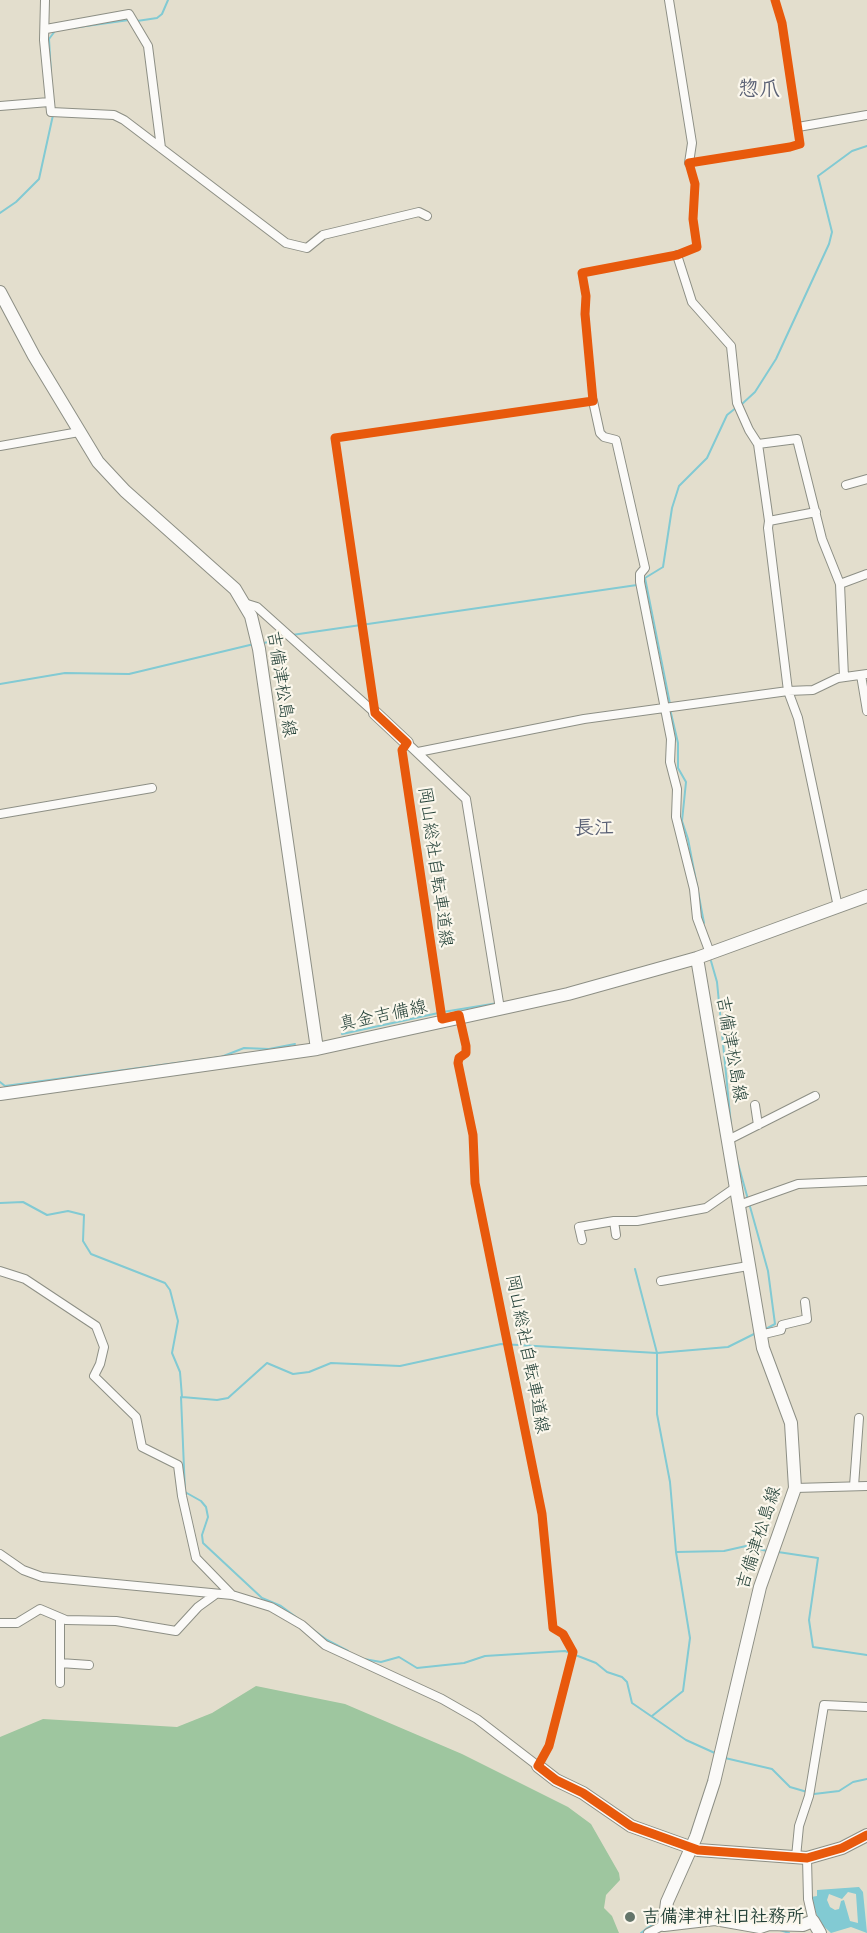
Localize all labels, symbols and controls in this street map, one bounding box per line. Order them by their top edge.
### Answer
district label: 惣爪 [738,76,780,102]
street label: 吉備津松島線 [262,629,300,739]
street label: 岡山総社自転車道線 [413,785,457,949]
district label: 長江 [574,817,614,841]
street label: 吉備津松島線 [711,994,751,1104]
street label: 真金吉備線 [337,996,429,1036]
street label: 岡山総社自転車道線 [501,1272,553,1436]
street label: 吉備津松島線 [732,1483,786,1593]
place label: 吉備津神社旧社務所 [642,1906,804,1928]
marker: 吉備津神社旧社務所 [623,1910,637,1924]

